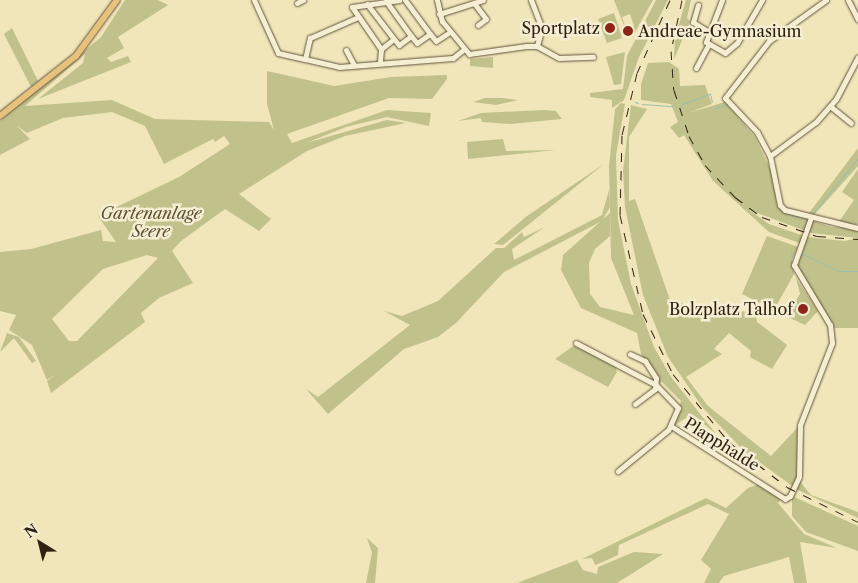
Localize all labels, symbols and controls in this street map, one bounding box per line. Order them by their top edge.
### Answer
place label: Sportplatz [521,18,600,38]
place label: Andreae-Gymnasium [638,21,801,41]
marker: Sportplatz [604,22,616,34]
marker: Andreae-Gymnasium [622,25,634,37]
park label: Gartenanlage Seere [100,203,202,241]
place label: Bolzplatz Talhof [669,299,793,319]
marker: Bolzplatz Talhof [797,303,809,315]
street label: Plapphalde [681,413,763,475]
north arrow [15,518,65,568]
text: N [21,520,41,542]

